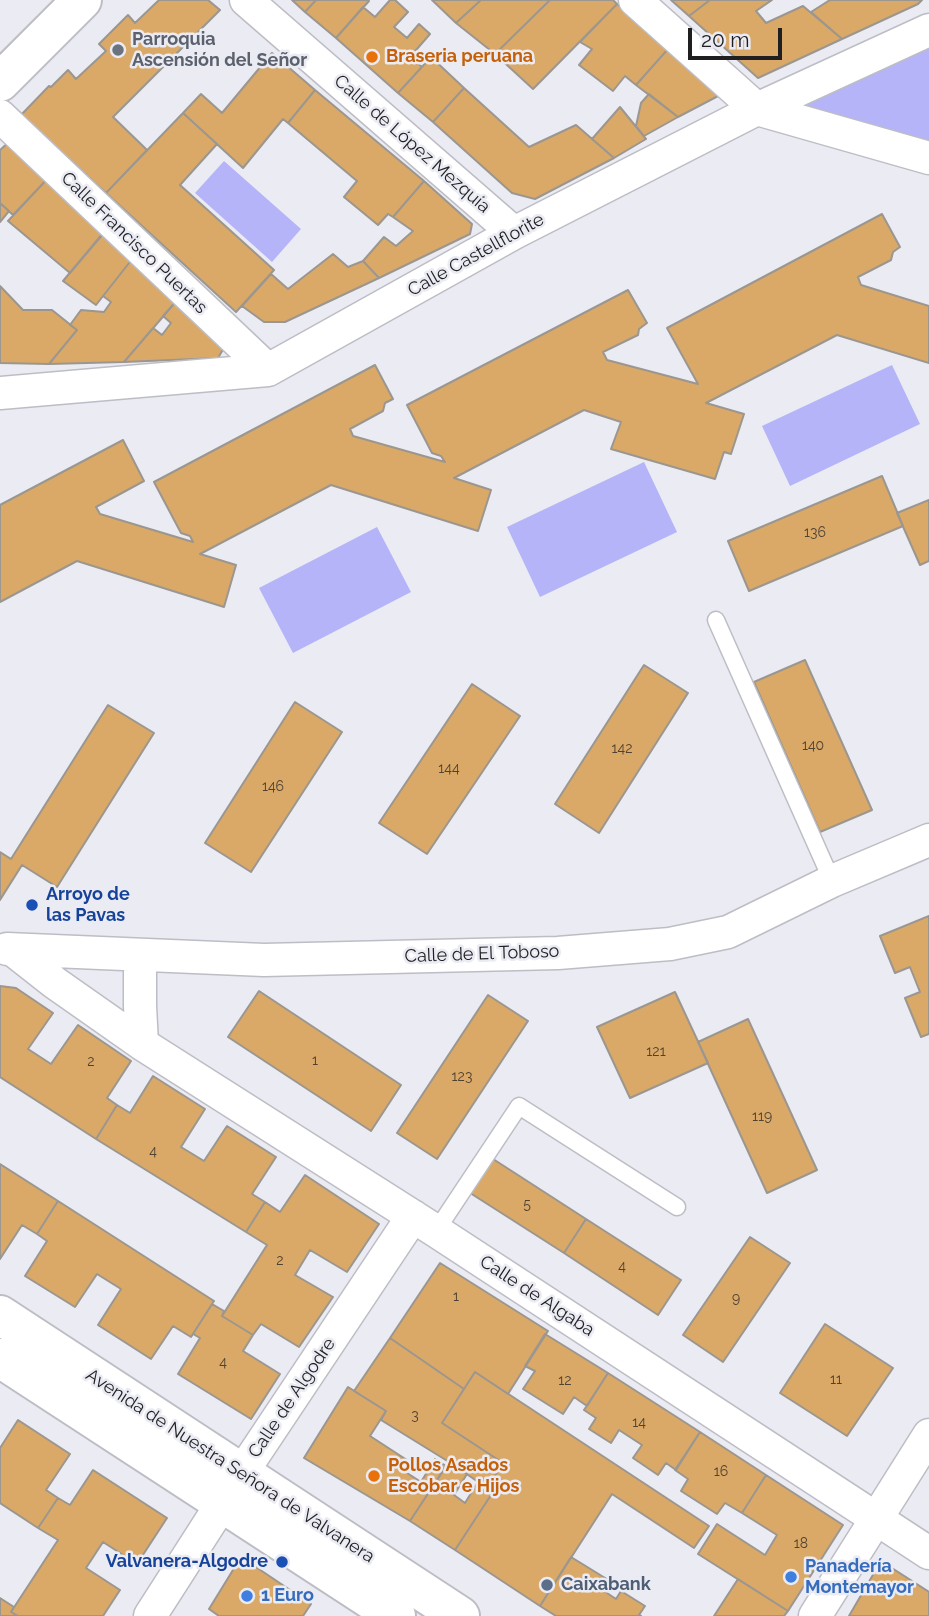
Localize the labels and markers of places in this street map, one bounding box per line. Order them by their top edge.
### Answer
place label: Parroquia Ascensión del Señor [132,29,307,72]
marker: Parroquia Ascensión del Señor [110,42,126,58]
place label: Braseria peruana [386,46,533,68]
marker: Braseria peruana [364,49,380,65]
place label: Arroyo de las Pavas [46,884,130,926]
marker: Arroyo de las Pavas [24,897,40,913]
place label: Pollos Asados Escobar e Hijos [388,1455,519,1498]
marker: Pollos Asados Escobar e Hijos [366,1468,382,1484]
place label: Valvanera-Algodre [106,1551,268,1573]
marker: Valvanera-Algodre [274,1554,290,1570]
place label: Panadería Montemayor [805,1556,914,1598]
marker: Panadería Montemayor [783,1569,799,1585]
place label: Caixabank [561,1574,651,1596]
marker: Caixabank [539,1577,555,1593]
place label: 1 Euro [261,1585,314,1607]
marker: 1 Euro [239,1588,255,1604]

